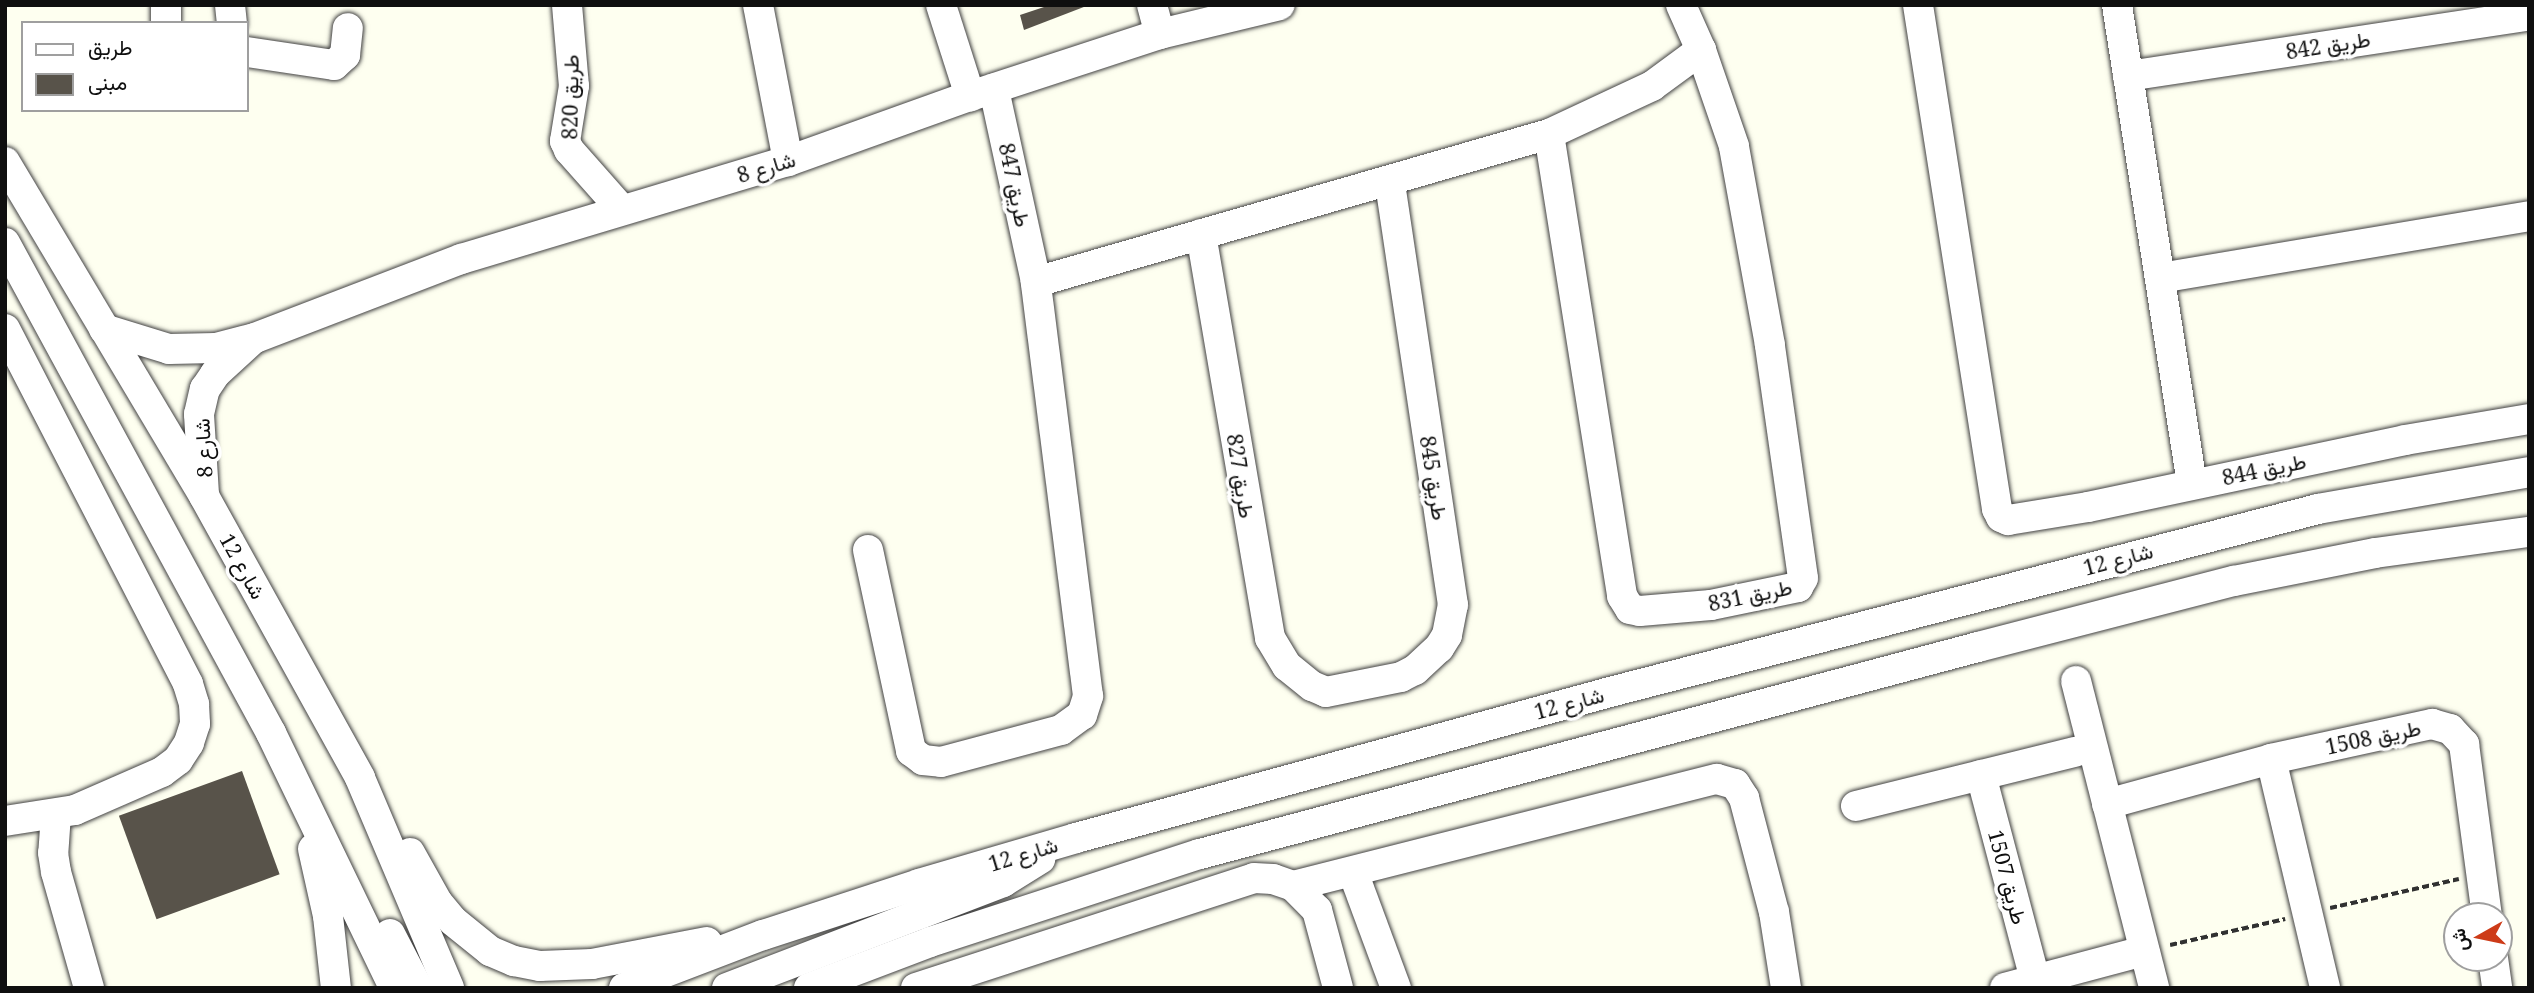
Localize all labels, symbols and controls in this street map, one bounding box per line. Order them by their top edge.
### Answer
legend [21,21,248,112]
street label: طريق 842 [2284,26,2372,64]
text: طريق [88,33,133,61]
street label: طريق 820 [557,54,583,140]
text: مبنى [88,68,127,96]
street label: طريق 847 [994,141,1036,229]
street label: شارع 8 [734,146,798,188]
street label: شارع 8 [189,418,217,478]
street label: طريق 827 [1222,432,1260,520]
street label: طريق 845 [1415,434,1453,522]
street label: طريق 844 [2220,448,2308,490]
street label: شارع 12 [215,529,271,603]
street label: شارع 12 [2080,538,2156,580]
street label: طريق 831 [1706,574,1794,616]
street label: شارع 12 [1531,682,1607,724]
street label: طريق 1508 [2323,715,2423,759]
street label: طريق 1507 [1983,827,2033,927]
street label: شارع 12 [985,832,1061,876]
north arrow [2443,902,2513,972]
text: ش [2445,927,2474,953]

